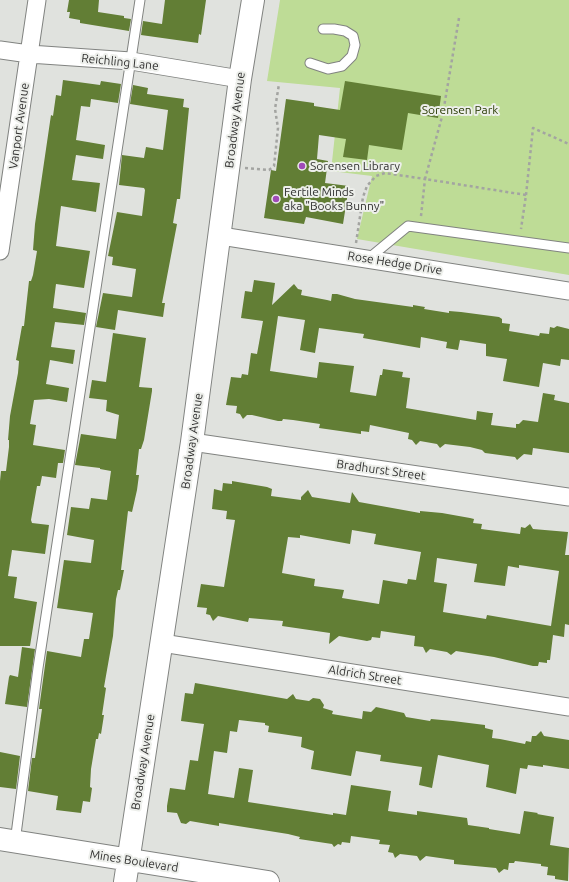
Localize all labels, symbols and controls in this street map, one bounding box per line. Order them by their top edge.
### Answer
street label: Reichling Lane [81,51,159,73]
street label: Broadway Avenue [222,71,248,169]
street label: Vanport Avenue [6,82,32,170]
park label: Sorensen Park [422,103,498,117]
place label: Sorensen Library [310,159,400,173]
marker: Sorensen Library [297,161,307,171]
place label: Fertile Minds aka "Books Bunny" [284,185,384,213]
marker: Fertile Minds aka "Books Bunny" [271,194,281,204]
street label: Rose Hedge Drive [347,248,443,278]
street label: Broadway Avenue [178,392,206,490]
street label: Bradhurst Street [336,457,426,483]
street label: Aldrich Street [327,662,403,688]
street label: Broadway Avenue [128,713,158,811]
street label: Mines Boulevard [89,847,179,875]

